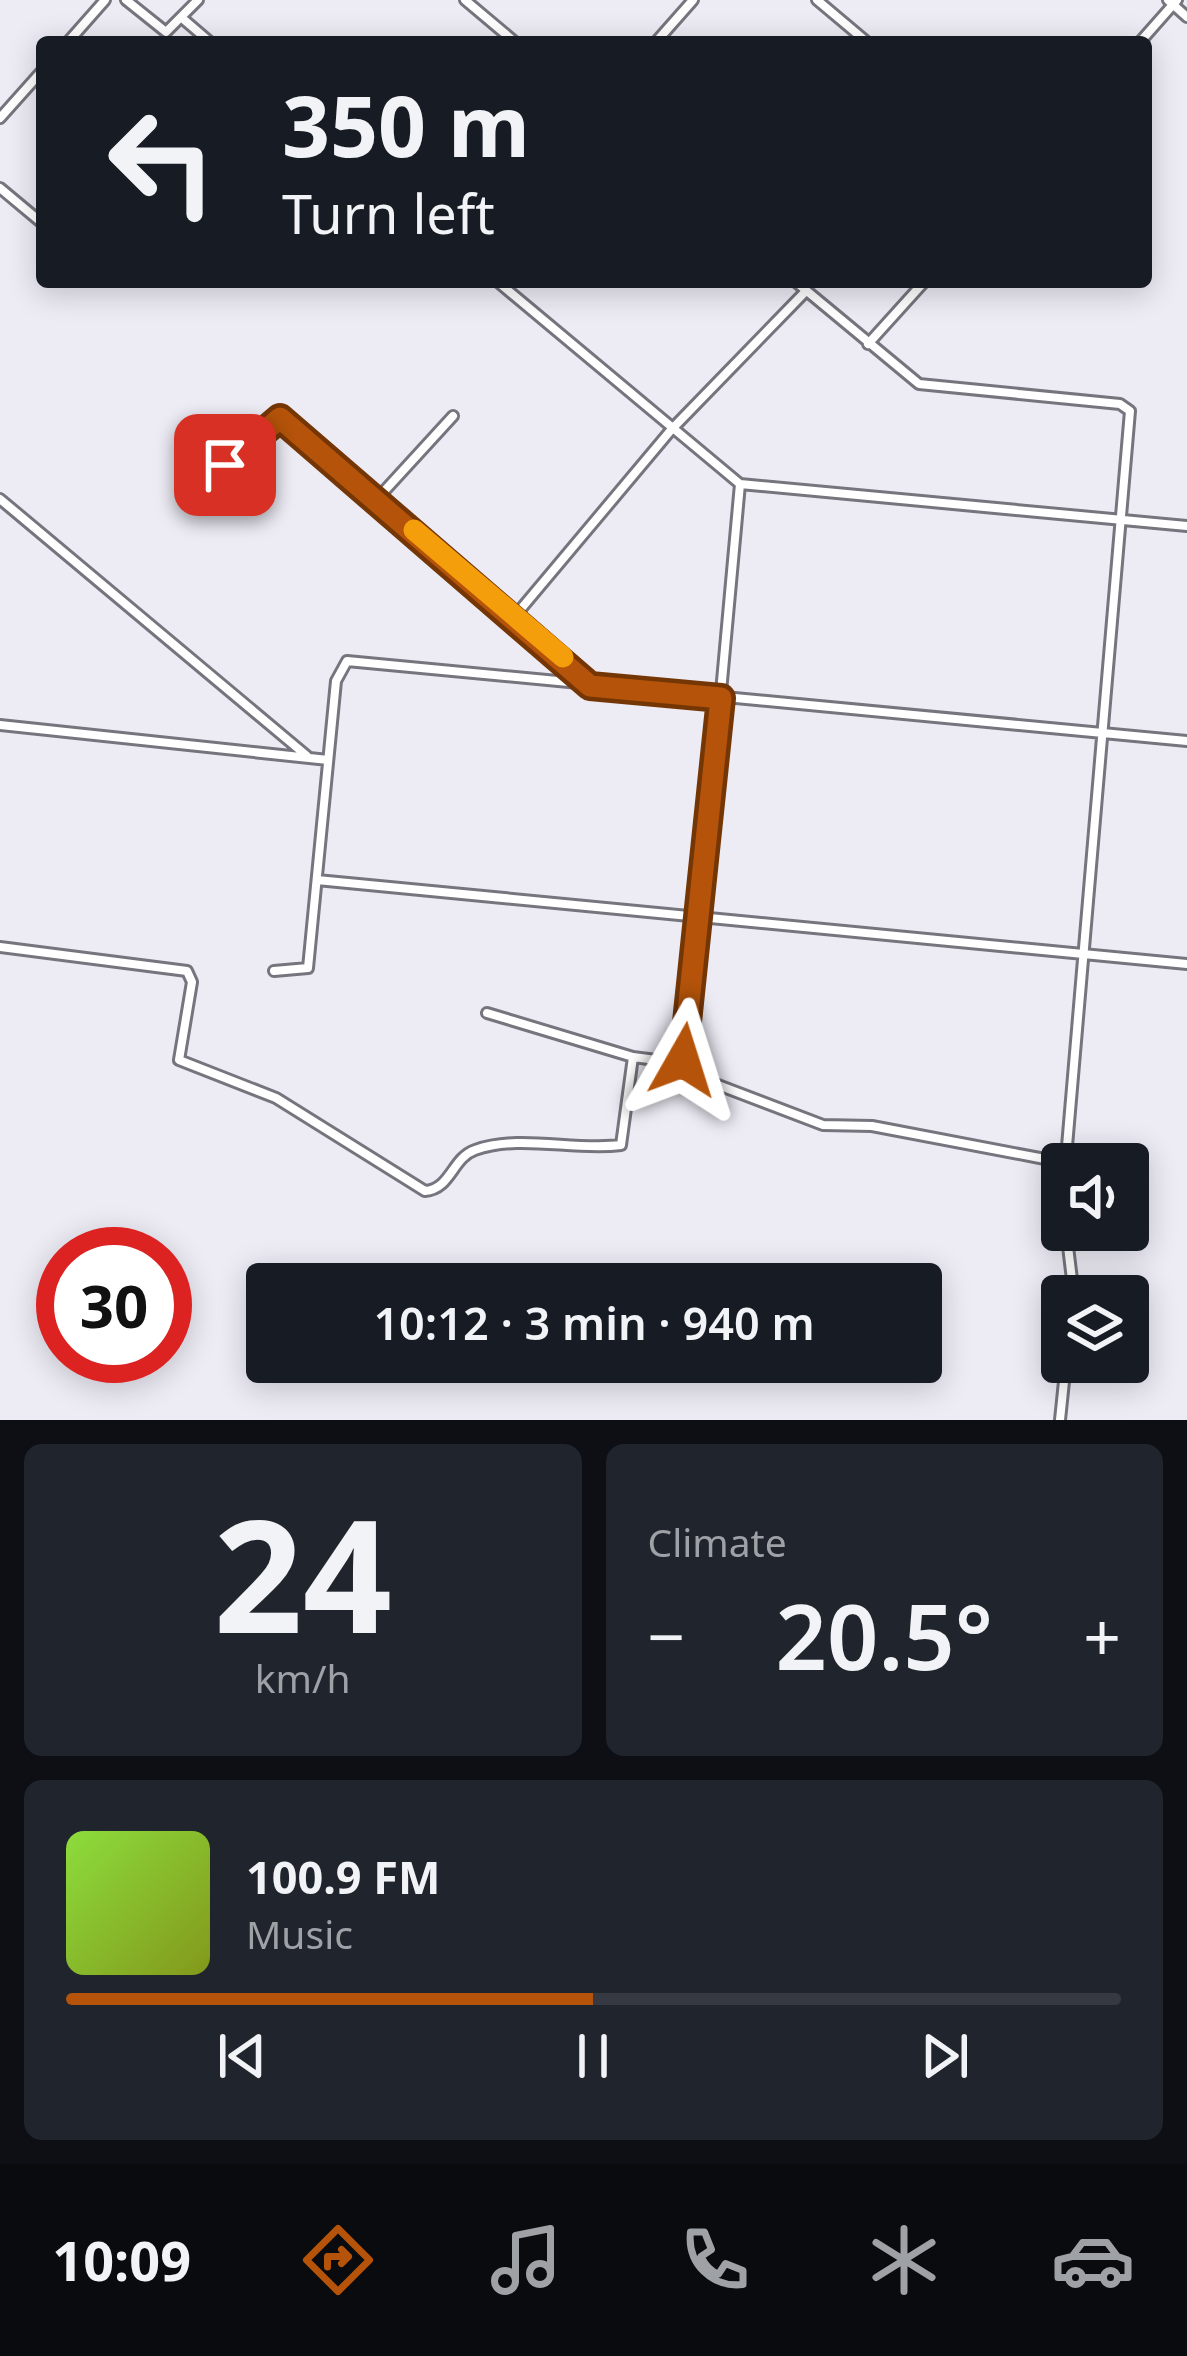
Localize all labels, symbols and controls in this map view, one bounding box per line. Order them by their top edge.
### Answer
text: 350 m [282,67,530,182]
icon: left [84,84,240,240]
text: Turn left [282,176,495,250]
pin [174,414,276,516]
icon: arrive [192,432,258,498]
position arrow [620,997,746,1123]
map controls [1041,1143,1149,1383]
button: sound [1041,1143,1149,1251]
speed limit sign: 30 [36,1227,192,1383]
button: layers [1041,1275,1149,1383]
text: 10:12 · 3 min · 940 m [373,1292,815,1353]
text: 24 [214,1466,392,1679]
text: Climate [648,1515,787,1568]
text: 20.5° [775,1574,993,1696]
text: − [648,1590,685,1680]
text: + [1083,1590,1121,1680]
text: km/h [255,1651,351,1704]
text: 100.9 FM [246,1846,440,1907]
text: Music [246,1907,353,1960]
icon: previous [209,2023,275,2089]
icon: pause [560,2023,626,2089]
icon: next [912,2023,978,2089]
icon: directions [296,2218,380,2302]
icon: music [484,2218,568,2302]
icon: phone [673,2218,757,2302]
icon: climate [862,2218,946,2302]
icon: car [1051,2218,1135,2302]
text: 10:09 [52,2223,191,2297]

